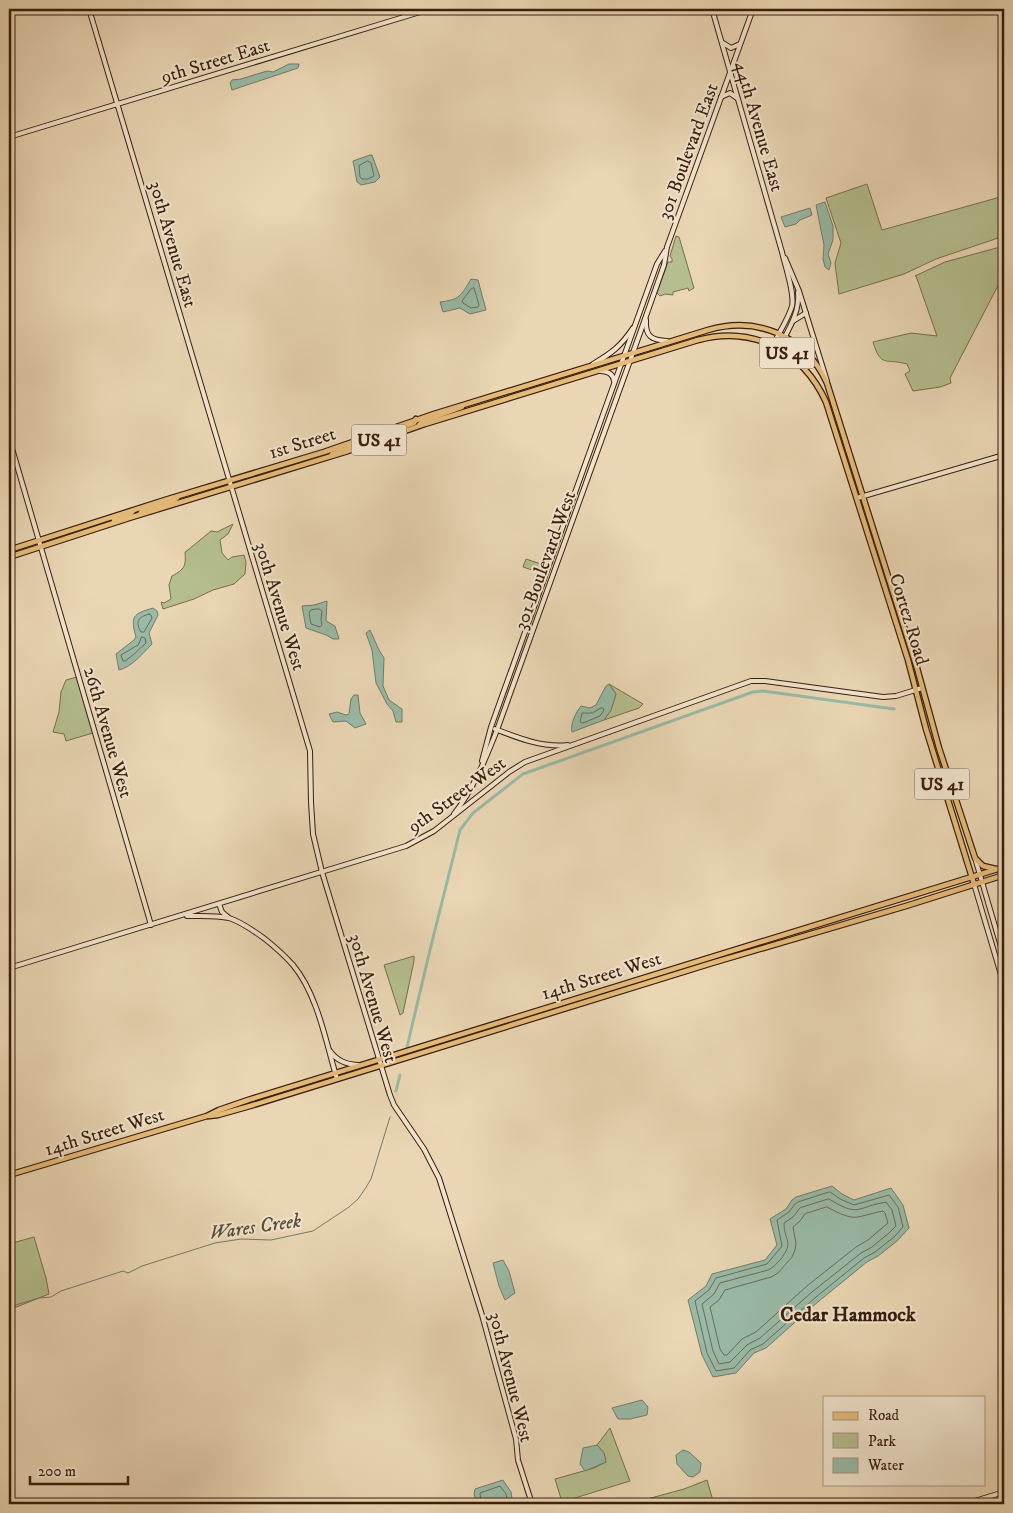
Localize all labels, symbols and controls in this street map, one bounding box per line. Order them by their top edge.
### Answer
street label: 9th Street East [157,34,273,89]
street label: 44th Avenue East [729,58,788,194]
street label: 301 Boulevard East [653,80,724,223]
street label: 30th Avenue East [144,179,202,310]
road number: US 41 [760,338,814,368]
street label: 1st Street [266,422,339,464]
road number: US 41 [352,424,406,456]
street label: 301 Boulevard West [510,488,581,633]
street label: 30th Avenue West [249,539,310,673]
street label: Cortez Road [884,571,934,668]
street label: 26th Avenue West [78,664,137,800]
street label: 9th Street West [403,752,510,839]
road number: US 41 [914,769,970,800]
street label: 30th Avenue West [343,931,402,1066]
street label: 14th Street West [539,947,664,1006]
street label: 14th Street West [42,1103,167,1162]
water label: Wares Creek [208,1209,303,1246]
district label: Cedar Hammock [780,1303,917,1328]
street label: 30th Avenue West [483,1310,538,1445]
legend [823,1396,986,1486]
text: Road [868,1406,900,1425]
text: Park [868,1432,897,1451]
scale bar [30,1453,128,1485]
text: Water [867,1456,904,1475]
text: 200 m [38,1462,76,1481]

